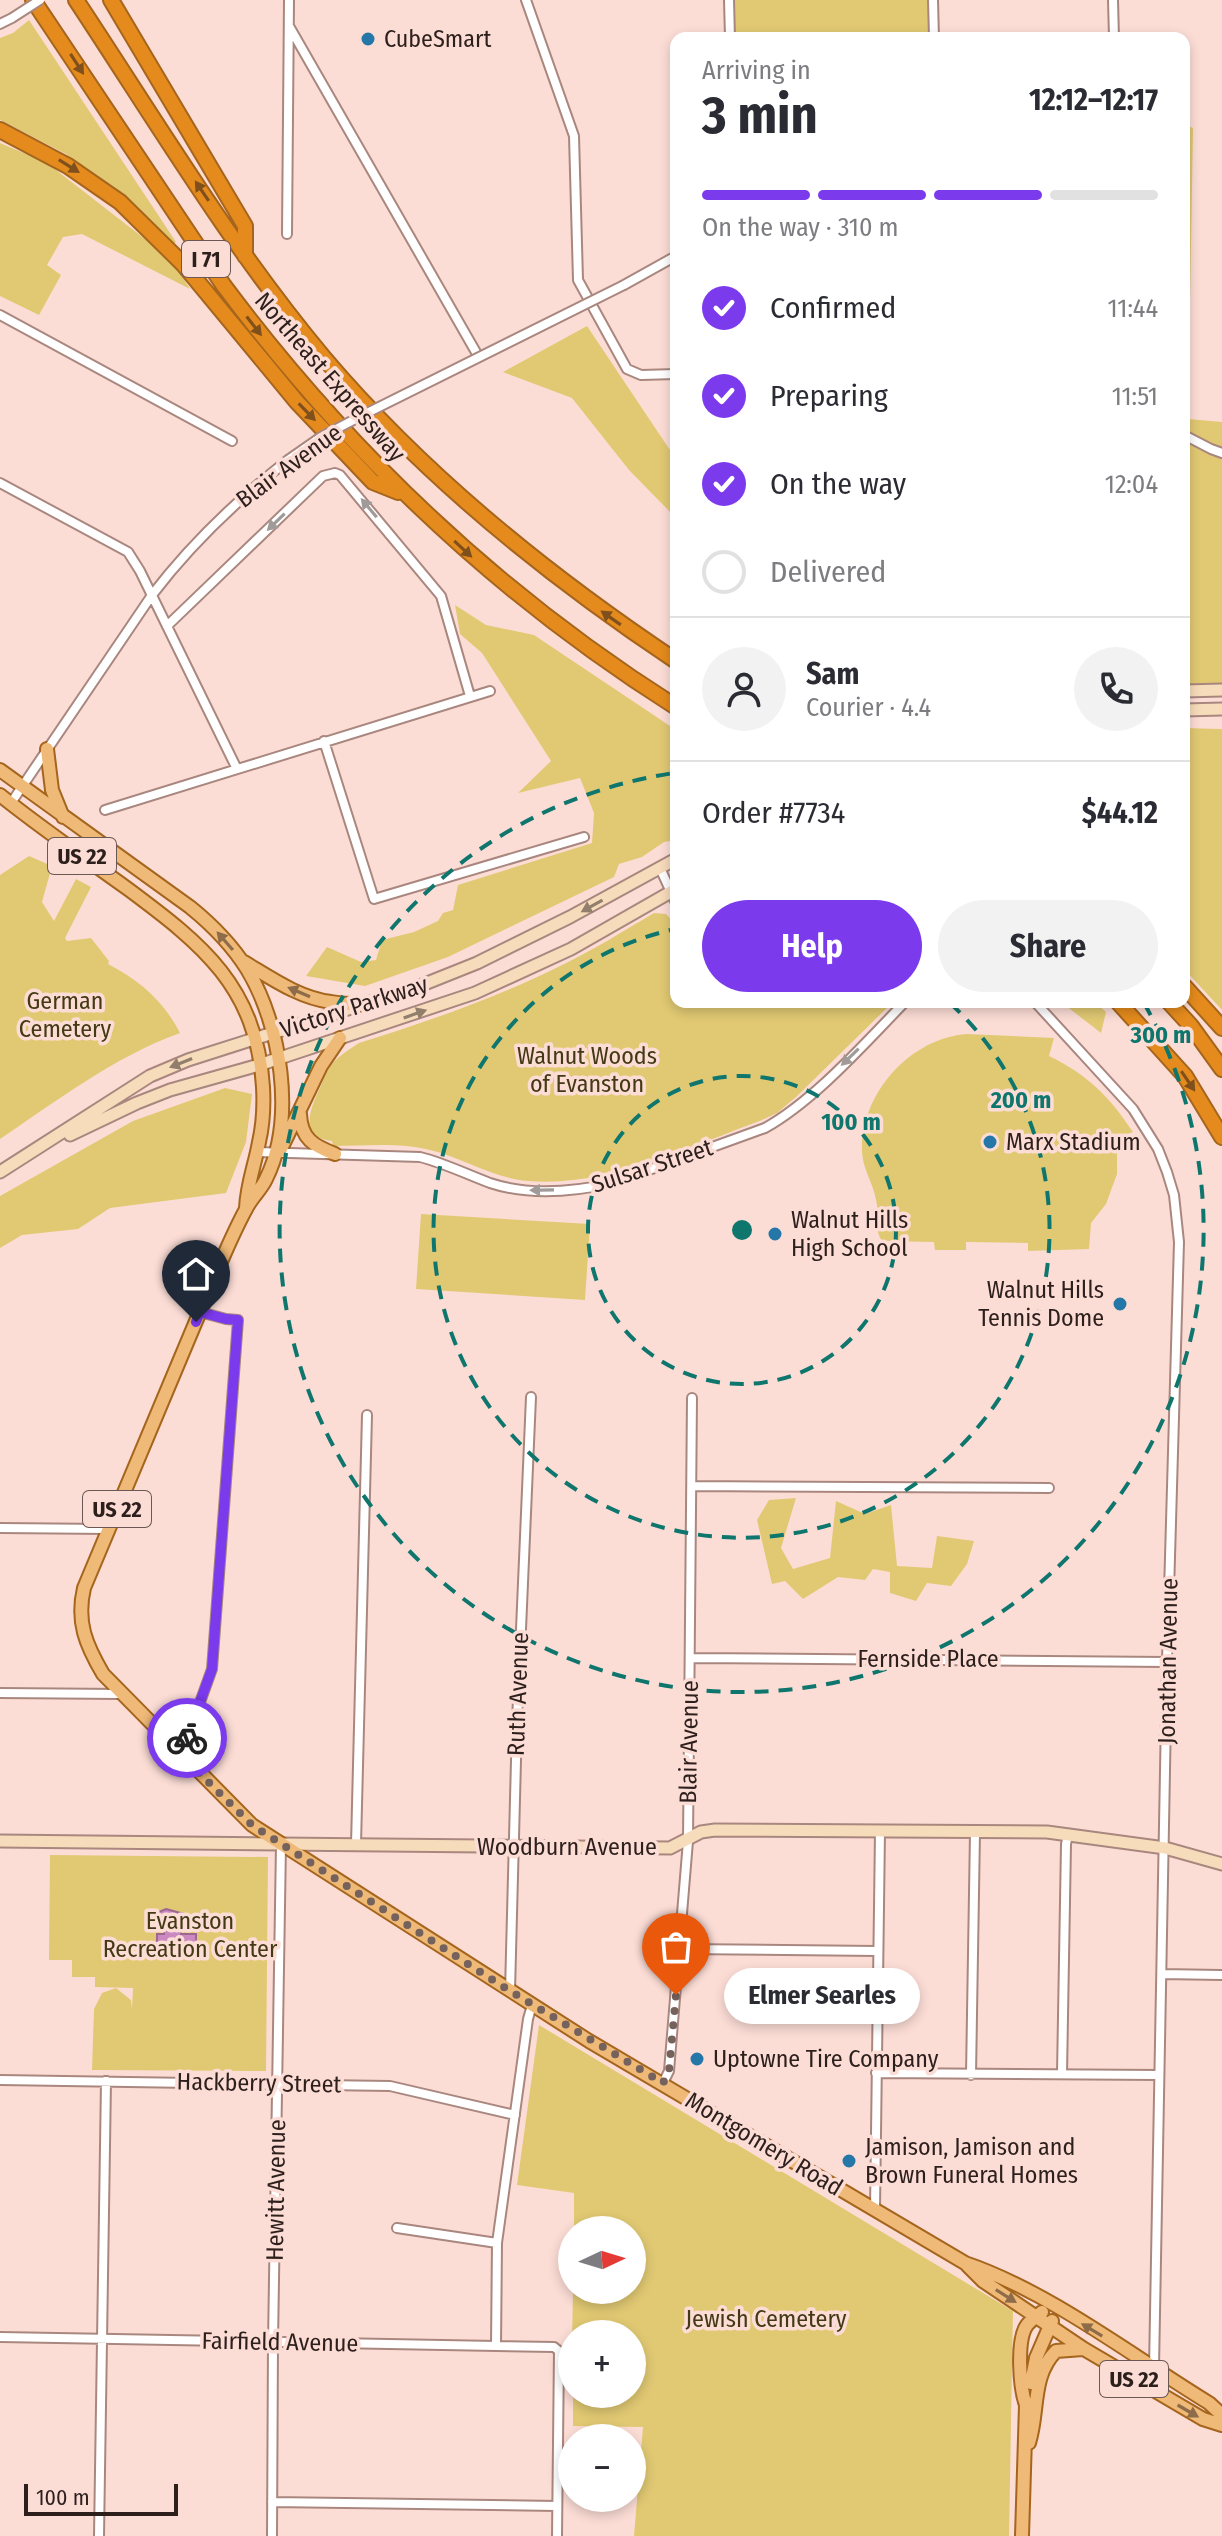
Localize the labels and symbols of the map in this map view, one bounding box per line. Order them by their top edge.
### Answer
place label: CubeSmart [384,25,491,53]
marker: CubeSmart [359,30,377,48]
one-way arrow [69,54,84,75]
one-way arrow [58,159,80,173]
one-way arrow [195,180,210,202]
road number: I 71 [182,241,230,277]
street label: Northeast Expressway [249,287,411,467]
one-way arrow [246,316,262,336]
one-way arrow [298,403,316,422]
street label: Blair Avenue [231,418,347,514]
one-way arrow [361,499,378,519]
one-way arrow [267,512,286,530]
one-way arrow [454,539,473,557]
one-way arrow [601,611,622,626]
road number: US 22 [48,838,116,874]
one-way arrow [580,899,603,912]
one-way arrow [217,931,234,951]
street label: Victory Parkway [277,970,432,1044]
one-way arrow [287,986,311,999]
park label: German Cemetery [19,987,111,1043]
one-way arrow [403,1008,427,1020]
text: 300 m [1130,1021,1191,1049]
park label: Walnut Woods of Evanston [517,1042,657,1098]
one-way arrow [841,1047,860,1065]
one-way arrow [169,1057,193,1070]
one-way arrow [1180,1071,1195,1092]
text: 200 m [990,1086,1051,1114]
text: 100 m [821,1108,881,1136]
place label: Marx Stadium [1006,1128,1141,1156]
street label: Sulsar Street [588,1133,716,1199]
marker: Marx Stadium [981,1133,999,1151]
one-way arrow [529,1184,554,1197]
place label: Walnut Hills High School [791,1206,908,1262]
centre of rings [728,1216,756,1244]
marker: Walnut Hills High School [766,1225,784,1243]
pin [162,1240,230,1322]
place label: Walnut Hills Tennis Dome [978,1276,1104,1332]
marker: Walnut Hills Tennis Dome [1111,1295,1129,1313]
road number: US 22 [83,1491,151,1527]
street label: Jonathan Avenue [1153,1578,1183,1744]
street label: Ruth Avenue [502,1632,534,1756]
street label: Fernside Place [857,1645,999,1673]
street label: Blair Avenue [674,1680,704,1804]
courier [147,1698,227,1778]
street label: Woodburn Avenue [477,1833,657,1861]
park label: Evanston Recreation Center [103,1907,278,1963]
pin [642,1913,710,1995]
callout: Elmer Searles [724,1967,920,2023]
place label: Uptowne Tire Company [713,2045,939,2073]
marker: Uptowne Tire Company [688,2050,706,2068]
street label: Hackberry Street [177,2068,342,2098]
street label: Montgomery Road [680,2086,848,2202]
street label: Hewitt Avenue [261,2119,291,2261]
place label: Jamison, Jamison and Brown Funeral Homes [865,2133,1078,2189]
marker: Jamison, Jamison and Brown Funeral Homes [840,2152,858,2170]
north arrow [558,2216,646,2304]
one-way arrow [995,2288,1016,2303]
park label: Jewish Cemetery [685,2305,847,2333]
one-way arrow [1081,2323,1103,2337]
street label: Fairfield Avenue [202,2327,358,2357]
road number: US 22 [1100,2361,1168,2397]
one-way arrow [1177,2403,1199,2417]
scale bar [24,2480,178,2516]

